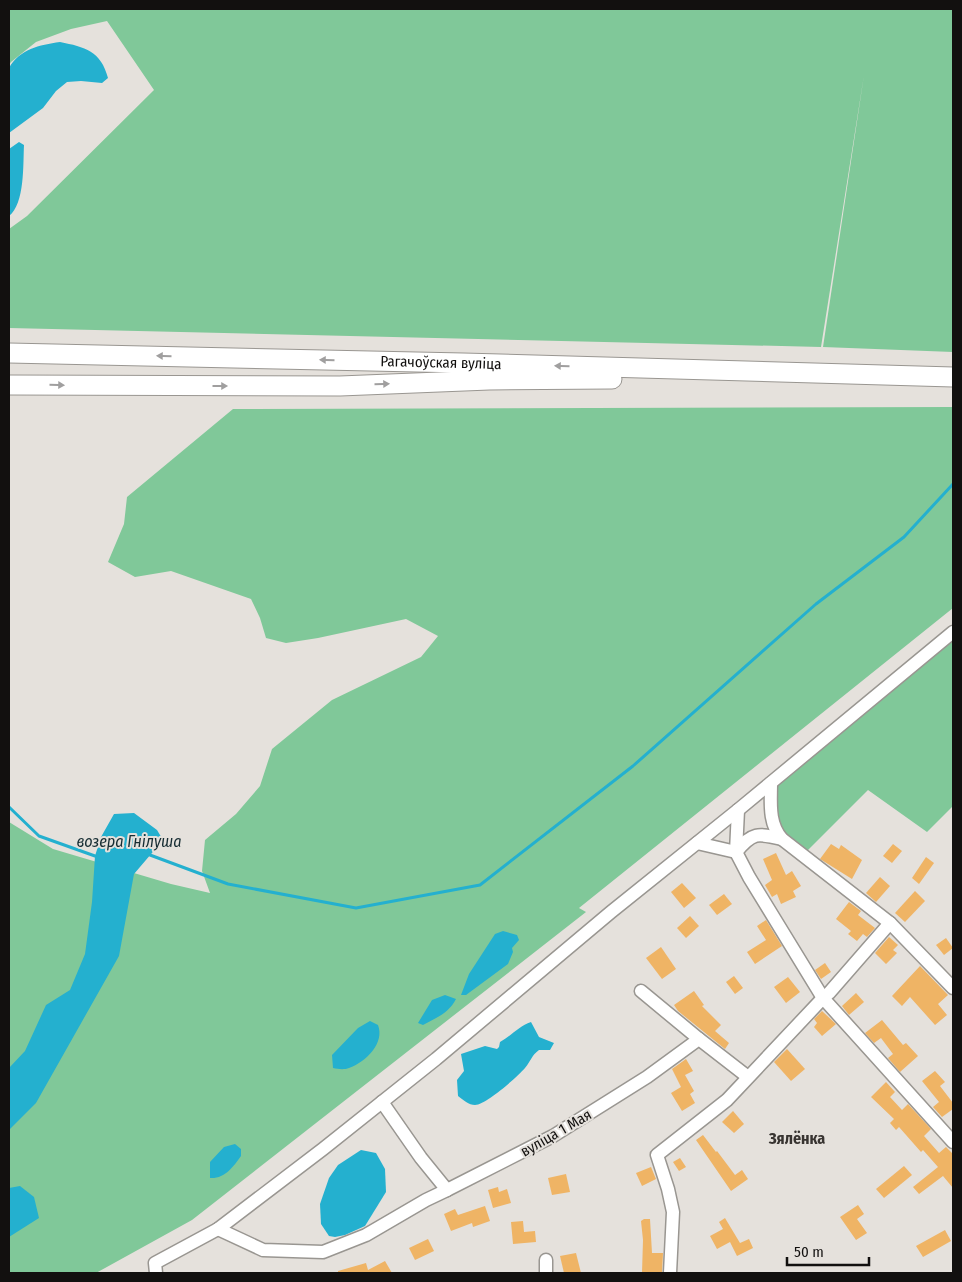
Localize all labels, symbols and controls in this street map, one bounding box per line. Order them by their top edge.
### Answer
one-way arrow [156,352,172,360]
street label: Рагачоўская вуліца [380,352,502,373]
one-way arrow [318,356,334,364]
one-way arrow [553,361,569,369]
one-way arrow [375,380,391,388]
one-way arrow [50,382,66,390]
one-way arrow [212,382,228,390]
water label: возера Гнілуша [76,832,182,851]
street label: вуліца 1 Мая [517,1105,595,1161]
district label: Зялёнка [768,1129,825,1148]
scale bar [787,1234,870,1266]
text: 50 m [794,1243,824,1261]

